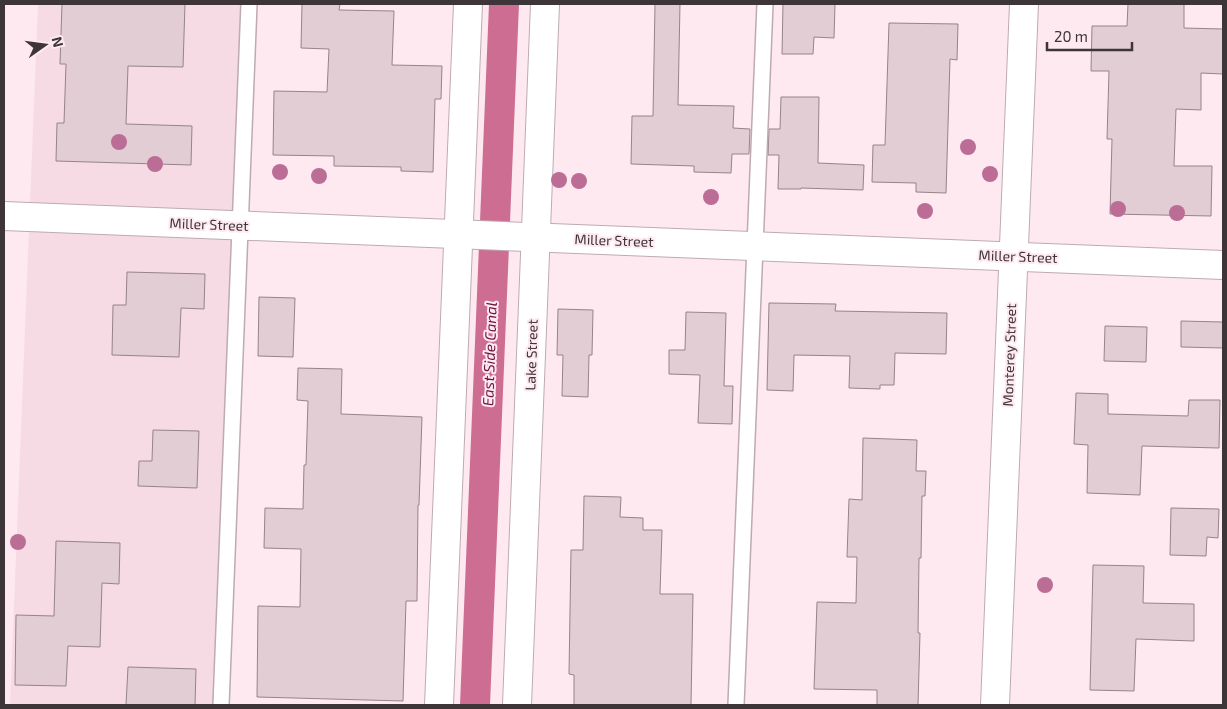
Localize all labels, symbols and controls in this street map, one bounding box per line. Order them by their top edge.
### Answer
north arrow [20,20,70,70]
scale bar [1047,20,1132,52]
text: 20 m [1054,27,1088,45]
text: N [49,35,68,49]
street label: Miller Street [169,214,249,234]
street label: Miller Street [574,230,654,250]
street label: Miller Street [978,246,1058,266]
water label: East Side Canal [478,302,500,406]
street label: Monterey Street [999,303,1019,407]
street label: Lake Street [521,319,541,391]

